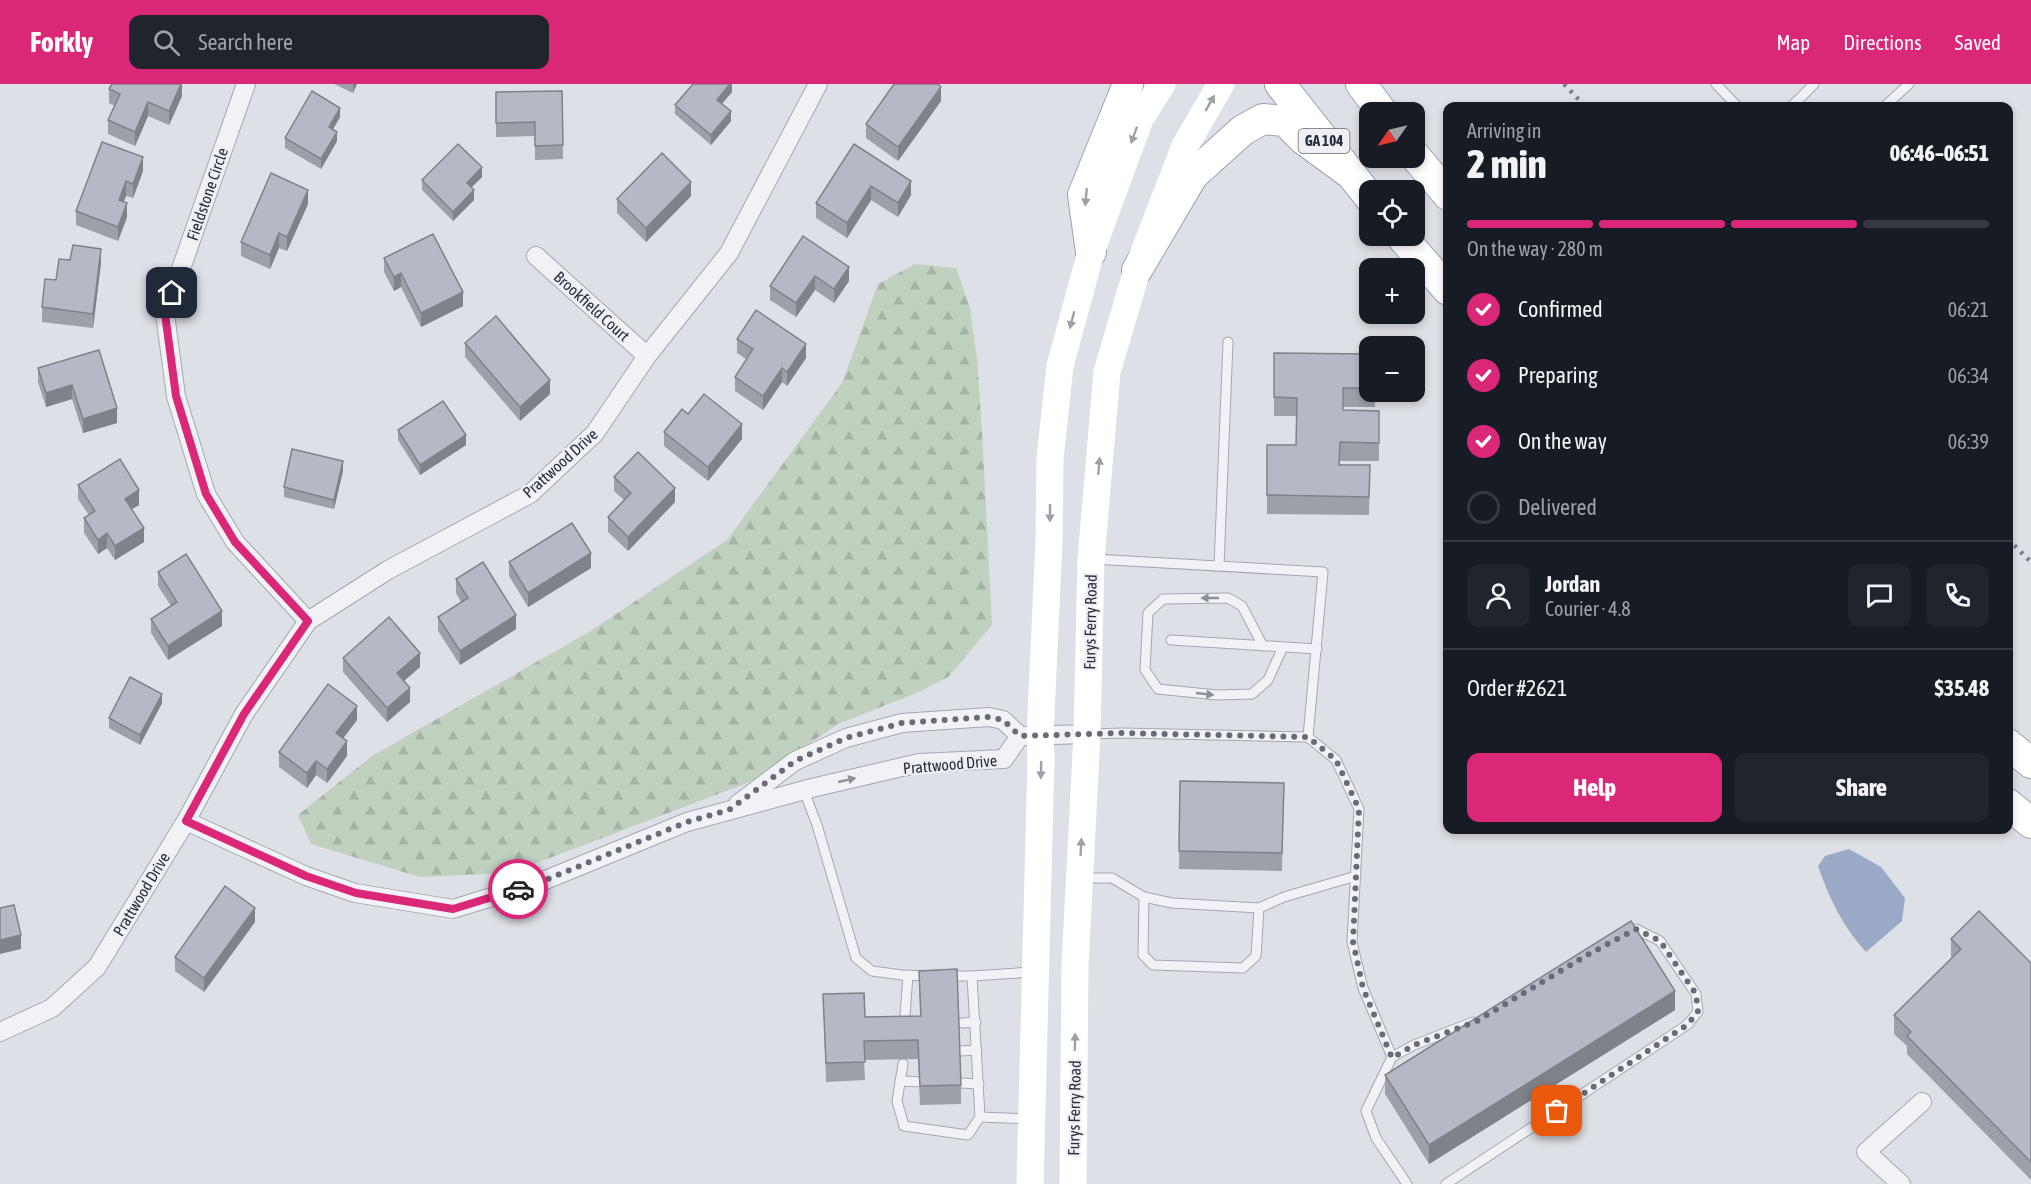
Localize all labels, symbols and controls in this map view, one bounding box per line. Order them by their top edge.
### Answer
search box [129,15,549,69]
text: Forkly [30,26,93,58]
icon: search [150,26,183,59]
text: Search here [198,29,293,55]
text: Map [1776,30,1810,54]
text: Directions [1843,30,1922,54]
text: Saved [1955,30,2001,54]
one-way arrow [1205,94,1215,111]
north arrow [1359,102,1425,168]
map controls [1359,102,1425,402]
text: Arriving in [1467,119,1541,142]
one-way arrow [1129,126,1138,144]
road number: GA 104 [1298,129,1350,153]
text: 06:46–06:51 [1890,140,1989,166]
text: 2 min [1467,142,1547,186]
street label: Fieldstone Circle [183,145,231,243]
button: locate [1359,180,1425,246]
one-way arrow [1081,188,1091,207]
text: On the way · 280 m [1467,237,1603,260]
button: + [1359,258,1425,324]
pin [146,267,197,318]
street label: Brookfield Court [551,267,634,345]
icon: home [155,276,188,309]
icon: check [1467,293,1500,326]
text: Confirmed [1518,296,1603,322]
text: 06:21 [1948,298,1989,321]
one-way arrow [1067,311,1077,329]
button: − [1359,336,1425,402]
icon: check [1467,359,1500,392]
text: Preparing [1518,362,1598,388]
text: 06:34 [1948,364,1989,387]
street label: Prattwood Drive [519,425,601,501]
icon: check [1467,425,1500,458]
text: On the way [1518,428,1607,454]
text: 06:39 [1948,430,1989,453]
one-way arrow [1094,457,1104,476]
text: Delivered [1518,494,1597,520]
one-way arrow [1045,503,1055,522]
button: person [1467,564,1530,627]
button: chat [1848,564,1911,627]
button: phone [1926,564,1989,627]
text: Jordan [1545,571,1600,597]
street label: Furys Ferry Road [1080,574,1101,670]
one-way arrow [1200,593,1219,603]
text: Courier · 4.8 [1545,597,1631,620]
text: Order #2621 [1467,675,1567,701]
text: $35.48 [1934,675,1989,701]
one-way arrow [1196,689,1215,699]
street label: Prattwood Drive [902,751,998,777]
button: Help [1467,753,1722,822]
button: Share [1734,753,1989,822]
one-way arrow [1036,761,1046,780]
one-way arrow [838,775,856,785]
one-way arrow [1076,837,1085,856]
street label: Prattwood Drive [109,849,173,939]
courier [488,859,548,919]
icon: car [502,873,535,906]
one-way arrow [1070,1032,1080,1051]
street label: Furys Ferry Road [1064,1060,1085,1156]
pin [1531,1085,1582,1136]
icon: bag [1540,1094,1573,1127]

